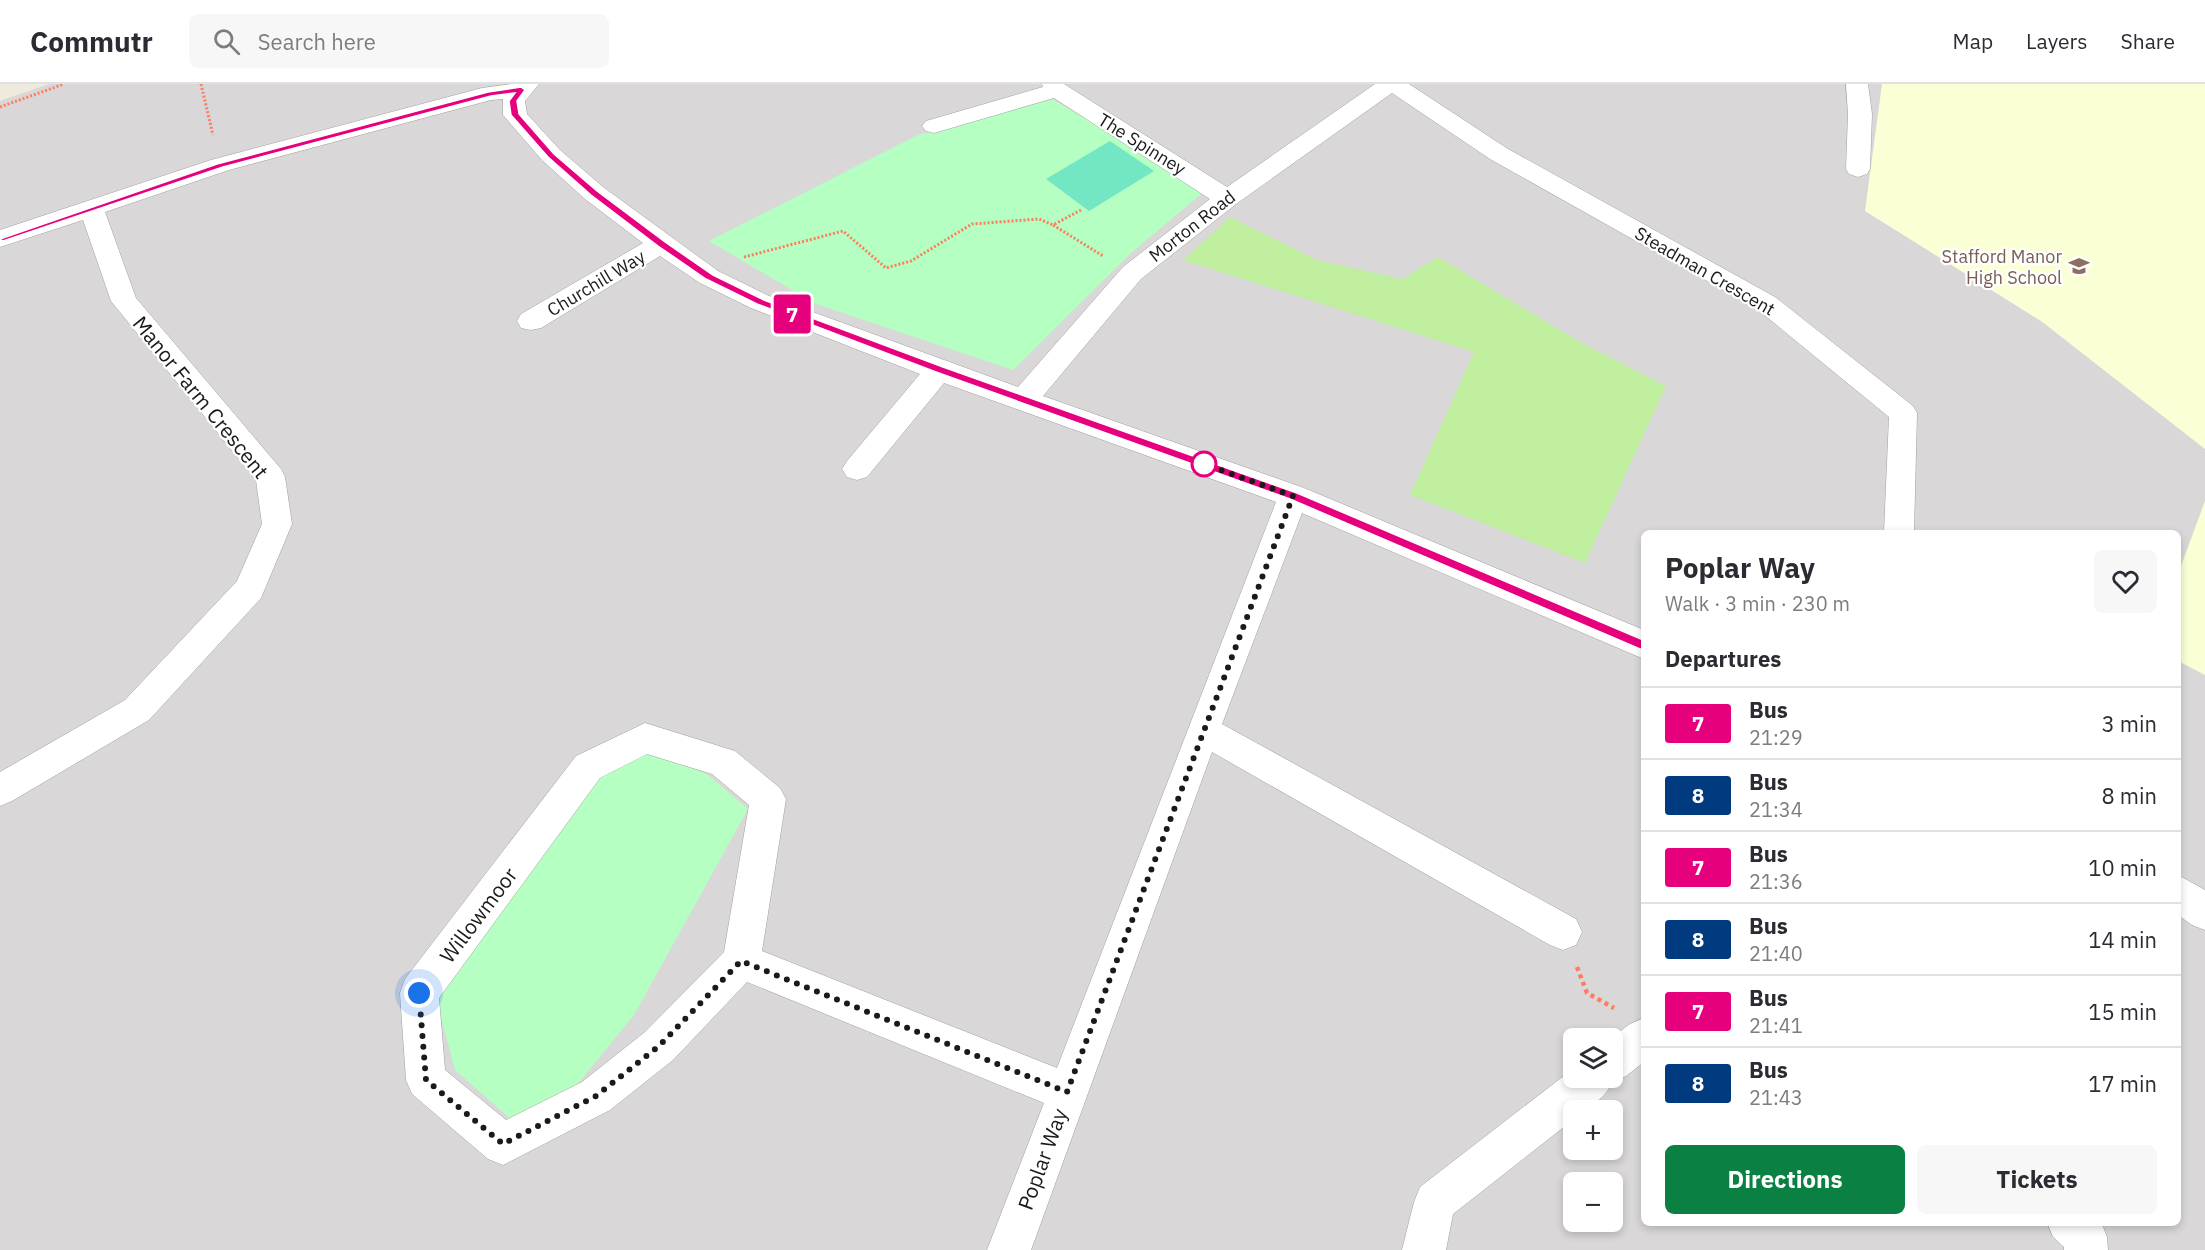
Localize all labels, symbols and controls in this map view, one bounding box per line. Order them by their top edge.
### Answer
search box [189,14,609,68]
text: Commutr [30,23,153,60]
icon: search [210,25,243,58]
text: Search here [258,27,376,56]
text: Map [1953,27,1993,55]
text: Layers [2026,27,2088,55]
text: Share [2121,27,2175,55]
street label: The Spinney [1094,108,1190,180]
street label: Morton Road [1144,185,1240,267]
street label: Steadman Crescent [1631,222,1779,320]
street label: Churchill Way [543,245,649,321]
place label: Stafford Manor High School [1942,245,2062,289]
school or university icon: Stafford Manor High School [2067,254,2091,278]
line badge: 7 [772,294,812,334]
text: 7 [786,300,798,328]
street label: Manor Farm Crescent [127,310,275,484]
unlabelled marker [1191,451,1217,477]
text: Poplar Way [1665,549,1815,586]
button: heart [2094,550,2157,613]
text: Walk · 3 min · 230 m [1665,590,1850,617]
text: Departures [1665,644,1781,673]
text: Bus [1749,695,1788,724]
text: 7 [1692,709,1704,737]
text: 3 min [2101,709,2157,738]
text: 21:29 [1749,724,1803,751]
text: Bus [1749,767,1788,796]
text: 8 [1692,781,1704,809]
text: 8 min [2101,781,2157,810]
text: 21:34 [1749,796,1803,823]
text: Bus [1749,839,1788,868]
text: 7 [1692,853,1704,881]
text: 10 min [2088,853,2157,882]
street label: Willowmoor [433,861,523,968]
text: 21:36 [1749,868,1803,895]
text: Bus [1749,911,1788,940]
text: 8 [1692,925,1704,953]
text: 14 min [2088,925,2157,954]
text: 21:40 [1749,940,1803,967]
your location [404,978,434,1008]
text: Bus [1749,983,1788,1012]
text: 7 [1692,997,1704,1025]
text: 15 min [2088,997,2157,1026]
text: 21:41 [1749,1012,1803,1039]
map controls [1563,1028,1623,1232]
button: layers [1563,1028,1623,1088]
text: Bus [1749,1055,1788,1084]
text: 8 [1692,1069,1704,1097]
text: 17 min [2088,1069,2157,1098]
text: 21:43 [1749,1084,1803,1111]
button: + [1563,1100,1623,1160]
street label: Poplar Way [1011,1104,1073,1214]
button: Directions [1665,1145,1905,1214]
button: Tickets [1917,1145,2157,1214]
button: − [1563,1172,1623,1232]

